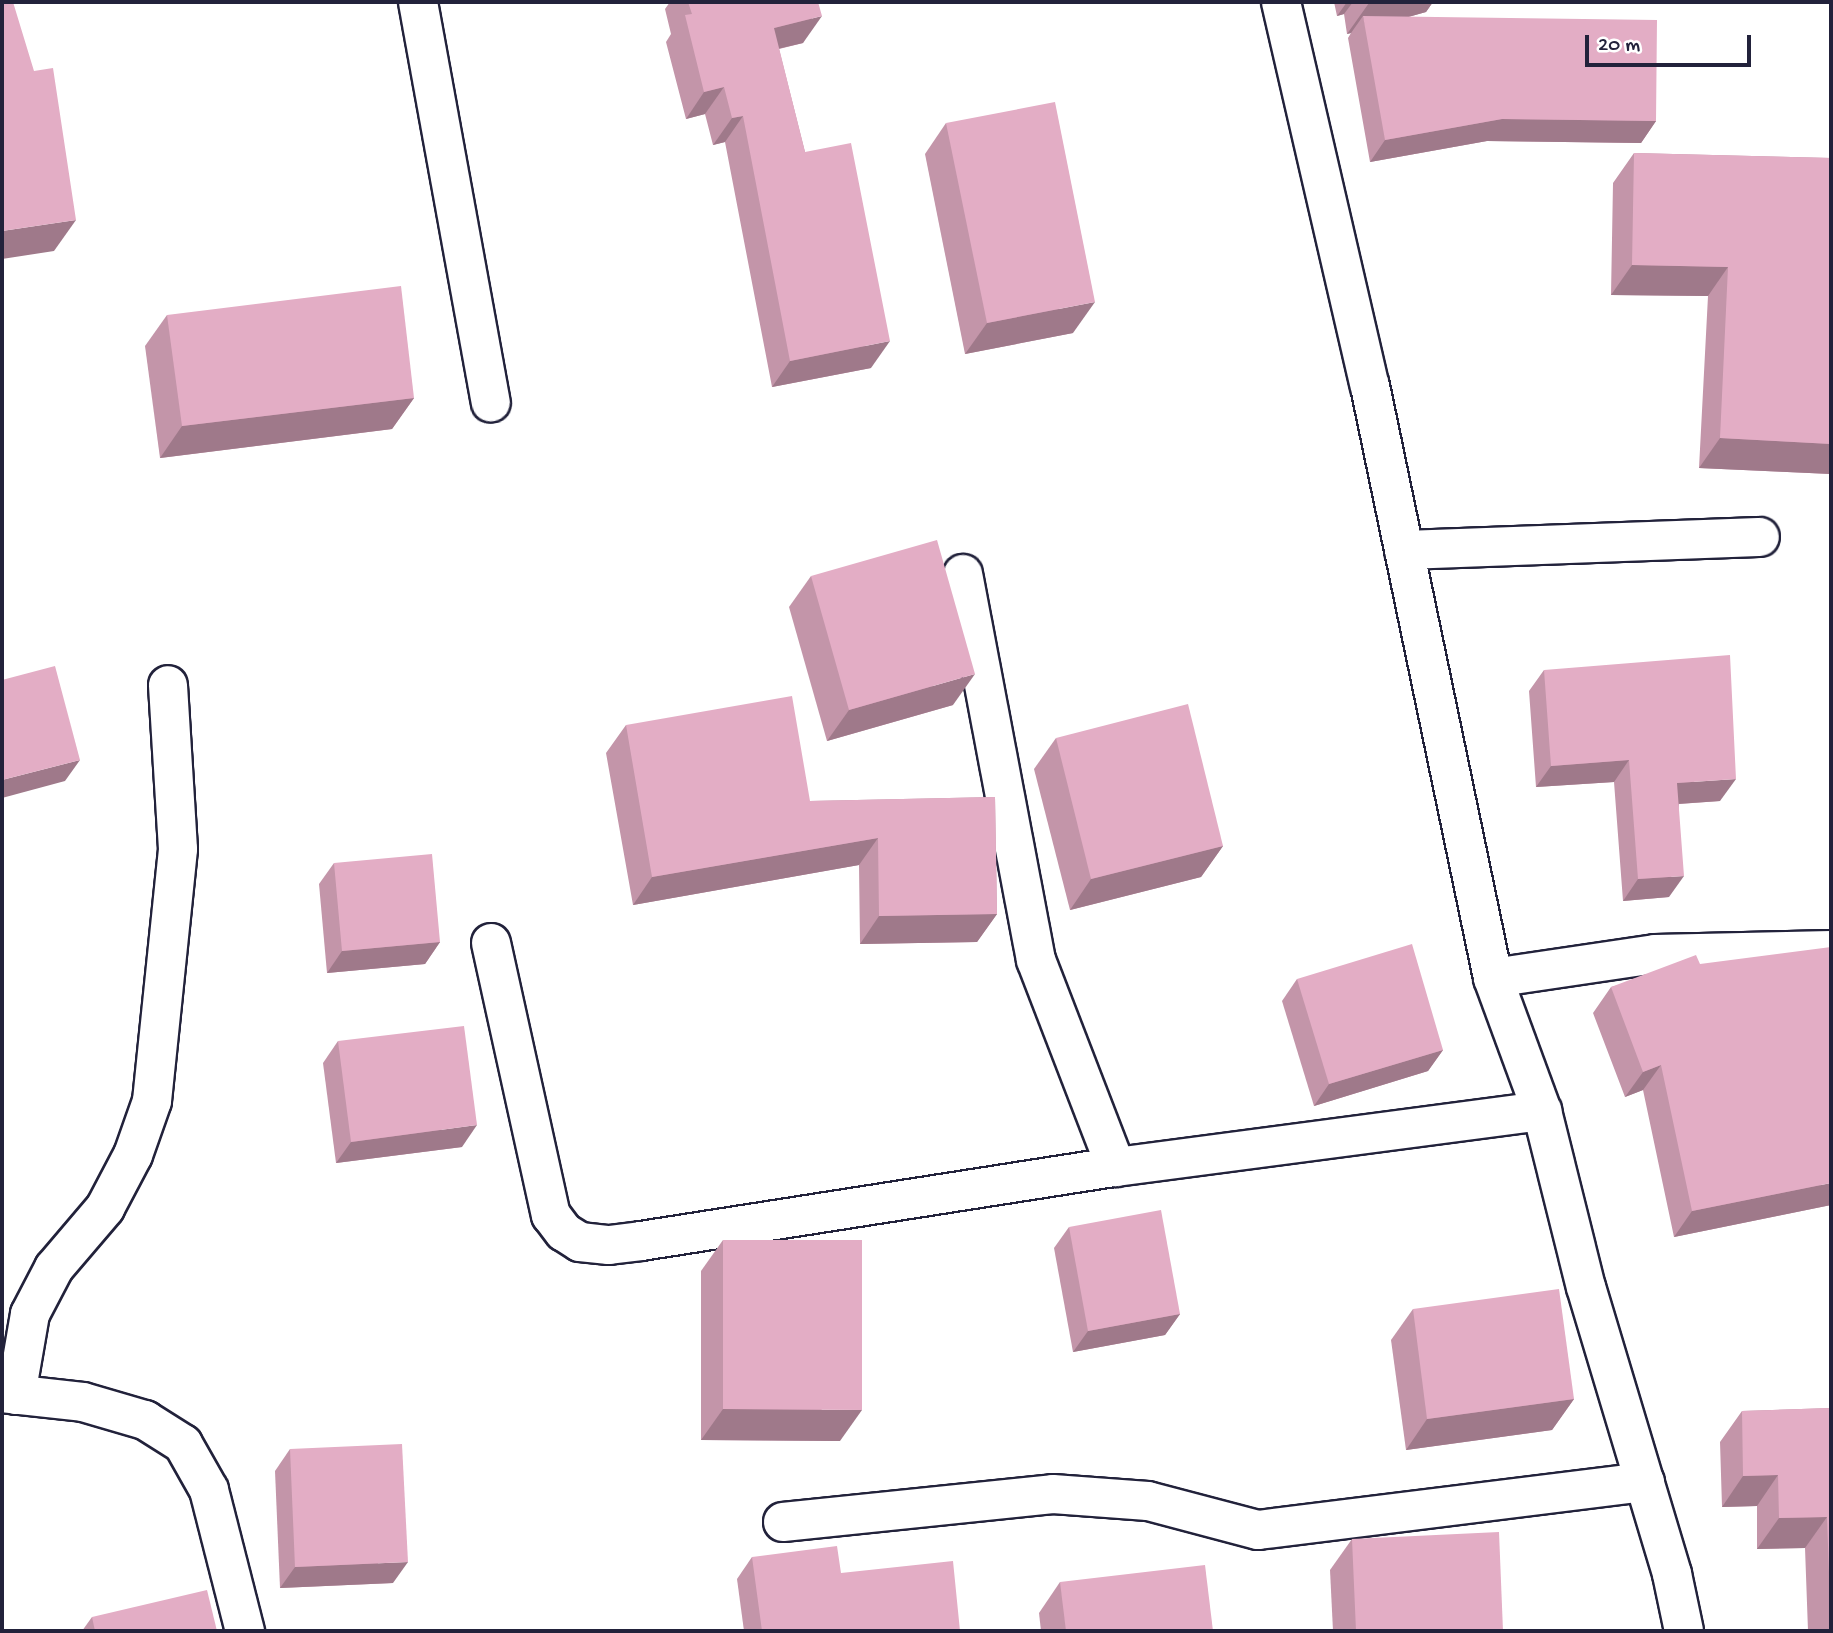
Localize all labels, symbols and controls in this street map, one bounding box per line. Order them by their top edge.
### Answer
scale bar [1588,21,1754,65]
text: 20 m [1598,34,1640,59]

